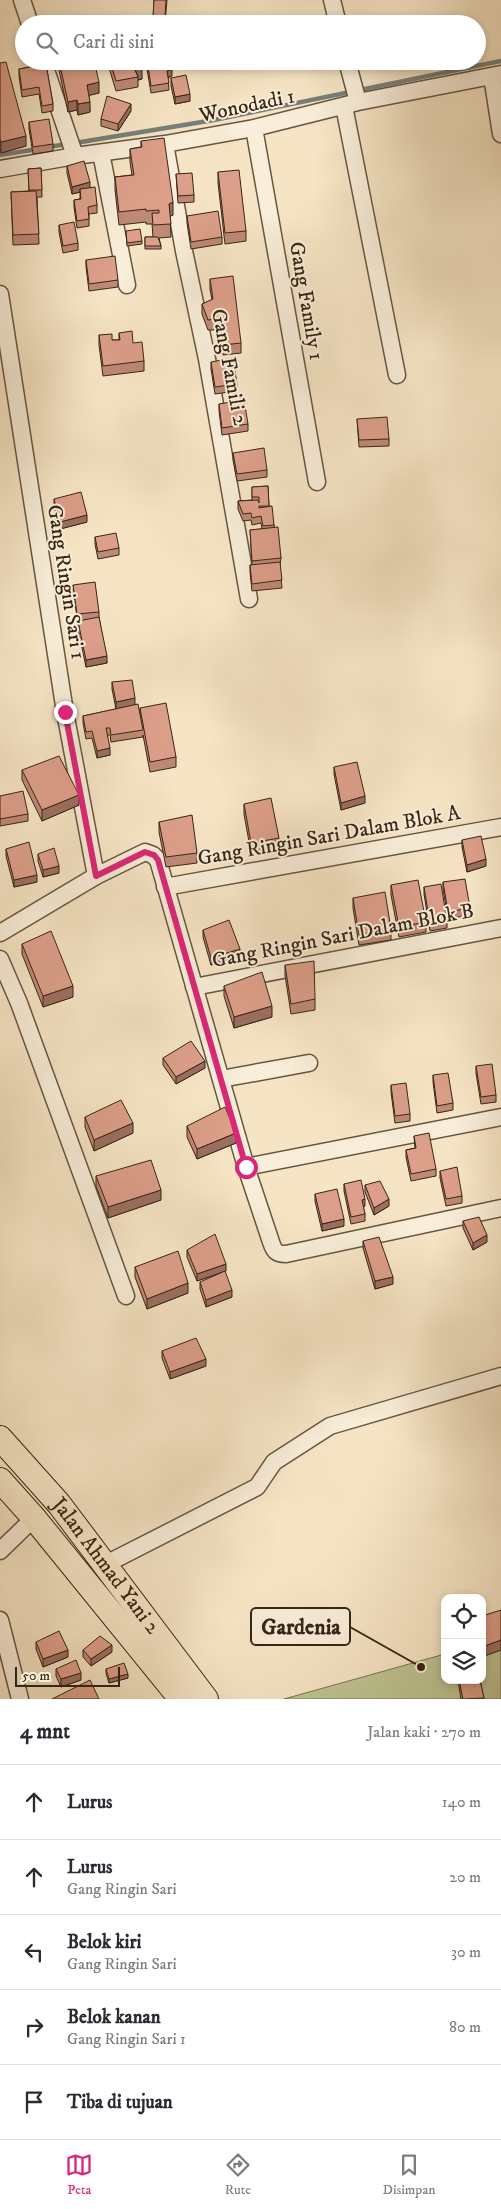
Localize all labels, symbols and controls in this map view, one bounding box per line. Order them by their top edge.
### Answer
search box [15,15,486,70]
icon: search [33,29,61,57]
text: Cari di sini [73,31,154,54]
street label: Wonodadi 1 [196,83,297,129]
street label: Gang Family 1 [283,240,329,362]
street label: Gang Famili 2 [205,307,253,428]
street label: Gang Ringin Sari 1 [41,503,91,661]
route end [54,701,77,724]
street label: Gang Ringin Sari Dalam Blok A [196,800,463,872]
street label: Gang Ringin Sari Dalam Blok B [210,898,476,974]
route start [235,1156,258,1179]
street label: Jalan Ahmad Yani 2 [45,1491,166,1640]
map controls [441,1594,486,1684]
button: locate [441,1594,486,1639]
callout: Gardenia [251,1608,350,1645]
text: Gardenia [261,1614,341,1641]
button: layers [441,1639,486,1684]
scale bar [15,1664,120,1687]
text: 50 m [22,1667,50,1685]
text: 4 mnt [20,1719,70,1745]
text: Jalan kaki · 270 m [367,1722,481,1742]
icon: ahead [20,1788,48,1816]
text: Lurus [67,1791,112,1814]
text: 140 m [442,1792,481,1812]
text: Lurus [67,1856,112,1879]
icon: ahead [20,1863,48,1891]
text: 20 m [449,1867,481,1887]
text: Gang Ringin Sari [67,1879,177,1899]
text: Belok kiri [67,1931,141,1954]
icon: left [20,1938,48,1966]
text: 30 m [451,1942,481,1962]
text: Gang Ringin Sari [67,1954,177,1974]
text: Belok kanan [67,2006,161,2029]
icon: right [20,2013,48,2041]
text: 80 m [449,2017,481,2037]
text: Gang Ringin Sari 1 [67,2029,186,2049]
icon: arrive [20,2088,48,2116]
text: Tiba di tujuan [67,2091,173,2114]
tab: Peta [65,2151,93,2199]
tab: Rute [224,2151,252,2199]
tab: Disimpan [383,2151,436,2199]

